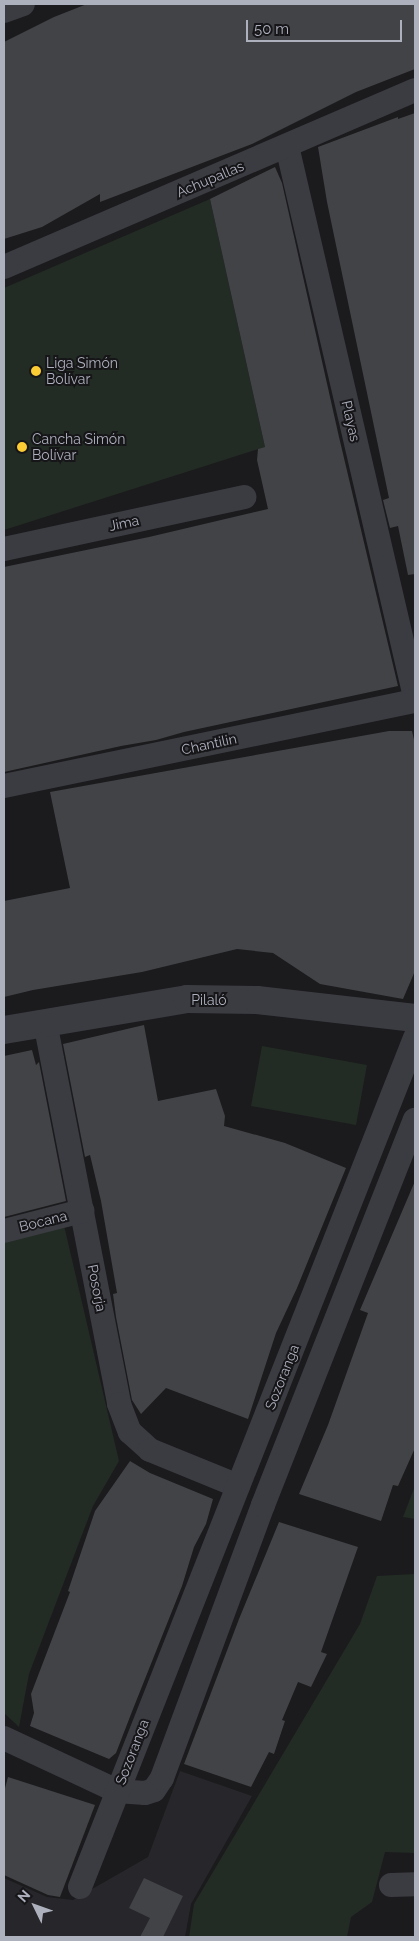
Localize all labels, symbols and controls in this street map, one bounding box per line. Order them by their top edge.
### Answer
scale bar [249,10,405,42]
text: 50 m [254,20,289,38]
street label: Achupallas [174,157,246,201]
place label: Liga Simón Bolívar [46,355,118,388]
marker: Liga Simón Bolívar [30,365,42,377]
street label: Playas [338,399,364,443]
place label: Cancha Simón Bolívar [32,431,125,464]
marker: Cancha Simón Bolívar [16,441,28,453]
street label: Jima [107,512,141,534]
street label: Chantilin [180,730,238,758]
street label: Pilaló [191,992,227,1008]
street label: Bocana [17,1207,69,1235]
street label: Posorja [84,1263,110,1313]
street label: Sozoranga [261,1342,303,1412]
street label: Sozoranga [112,1717,152,1787]
north arrow [10,1881,60,1931]
text: N [14,1887,33,1905]

